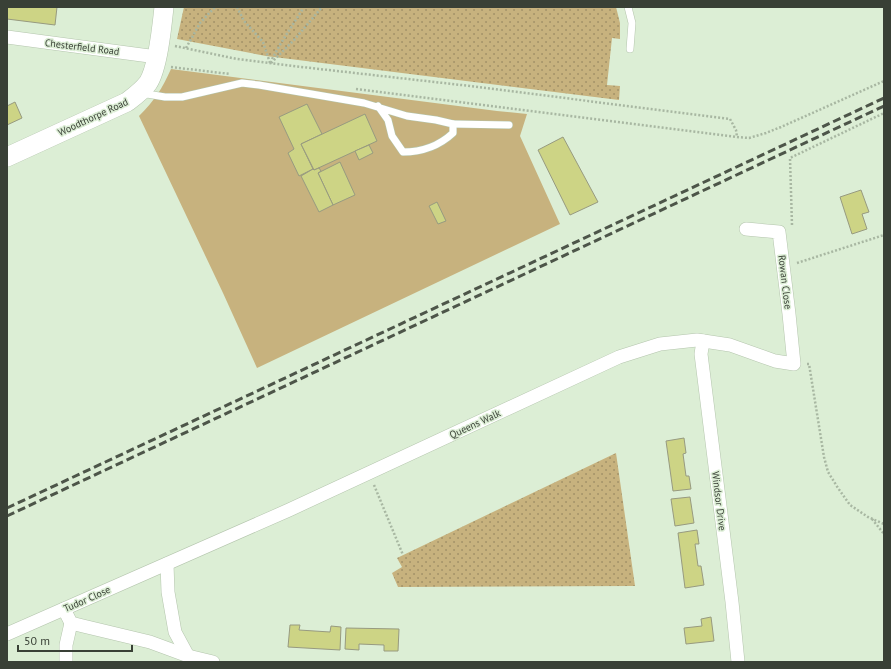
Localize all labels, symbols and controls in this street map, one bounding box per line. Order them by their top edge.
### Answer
street label: Chesterfield Road [44,36,120,58]
street label: Woodthorpe Road [56,95,130,139]
street label: Rowan Close [775,254,795,310]
street label: Queens Walk [447,406,503,442]
street label: Windsor Drive [709,470,729,532]
street label: Tudor Close [62,583,112,615]
scale bar [18,627,132,653]
text: 50 m [24,633,50,648]

